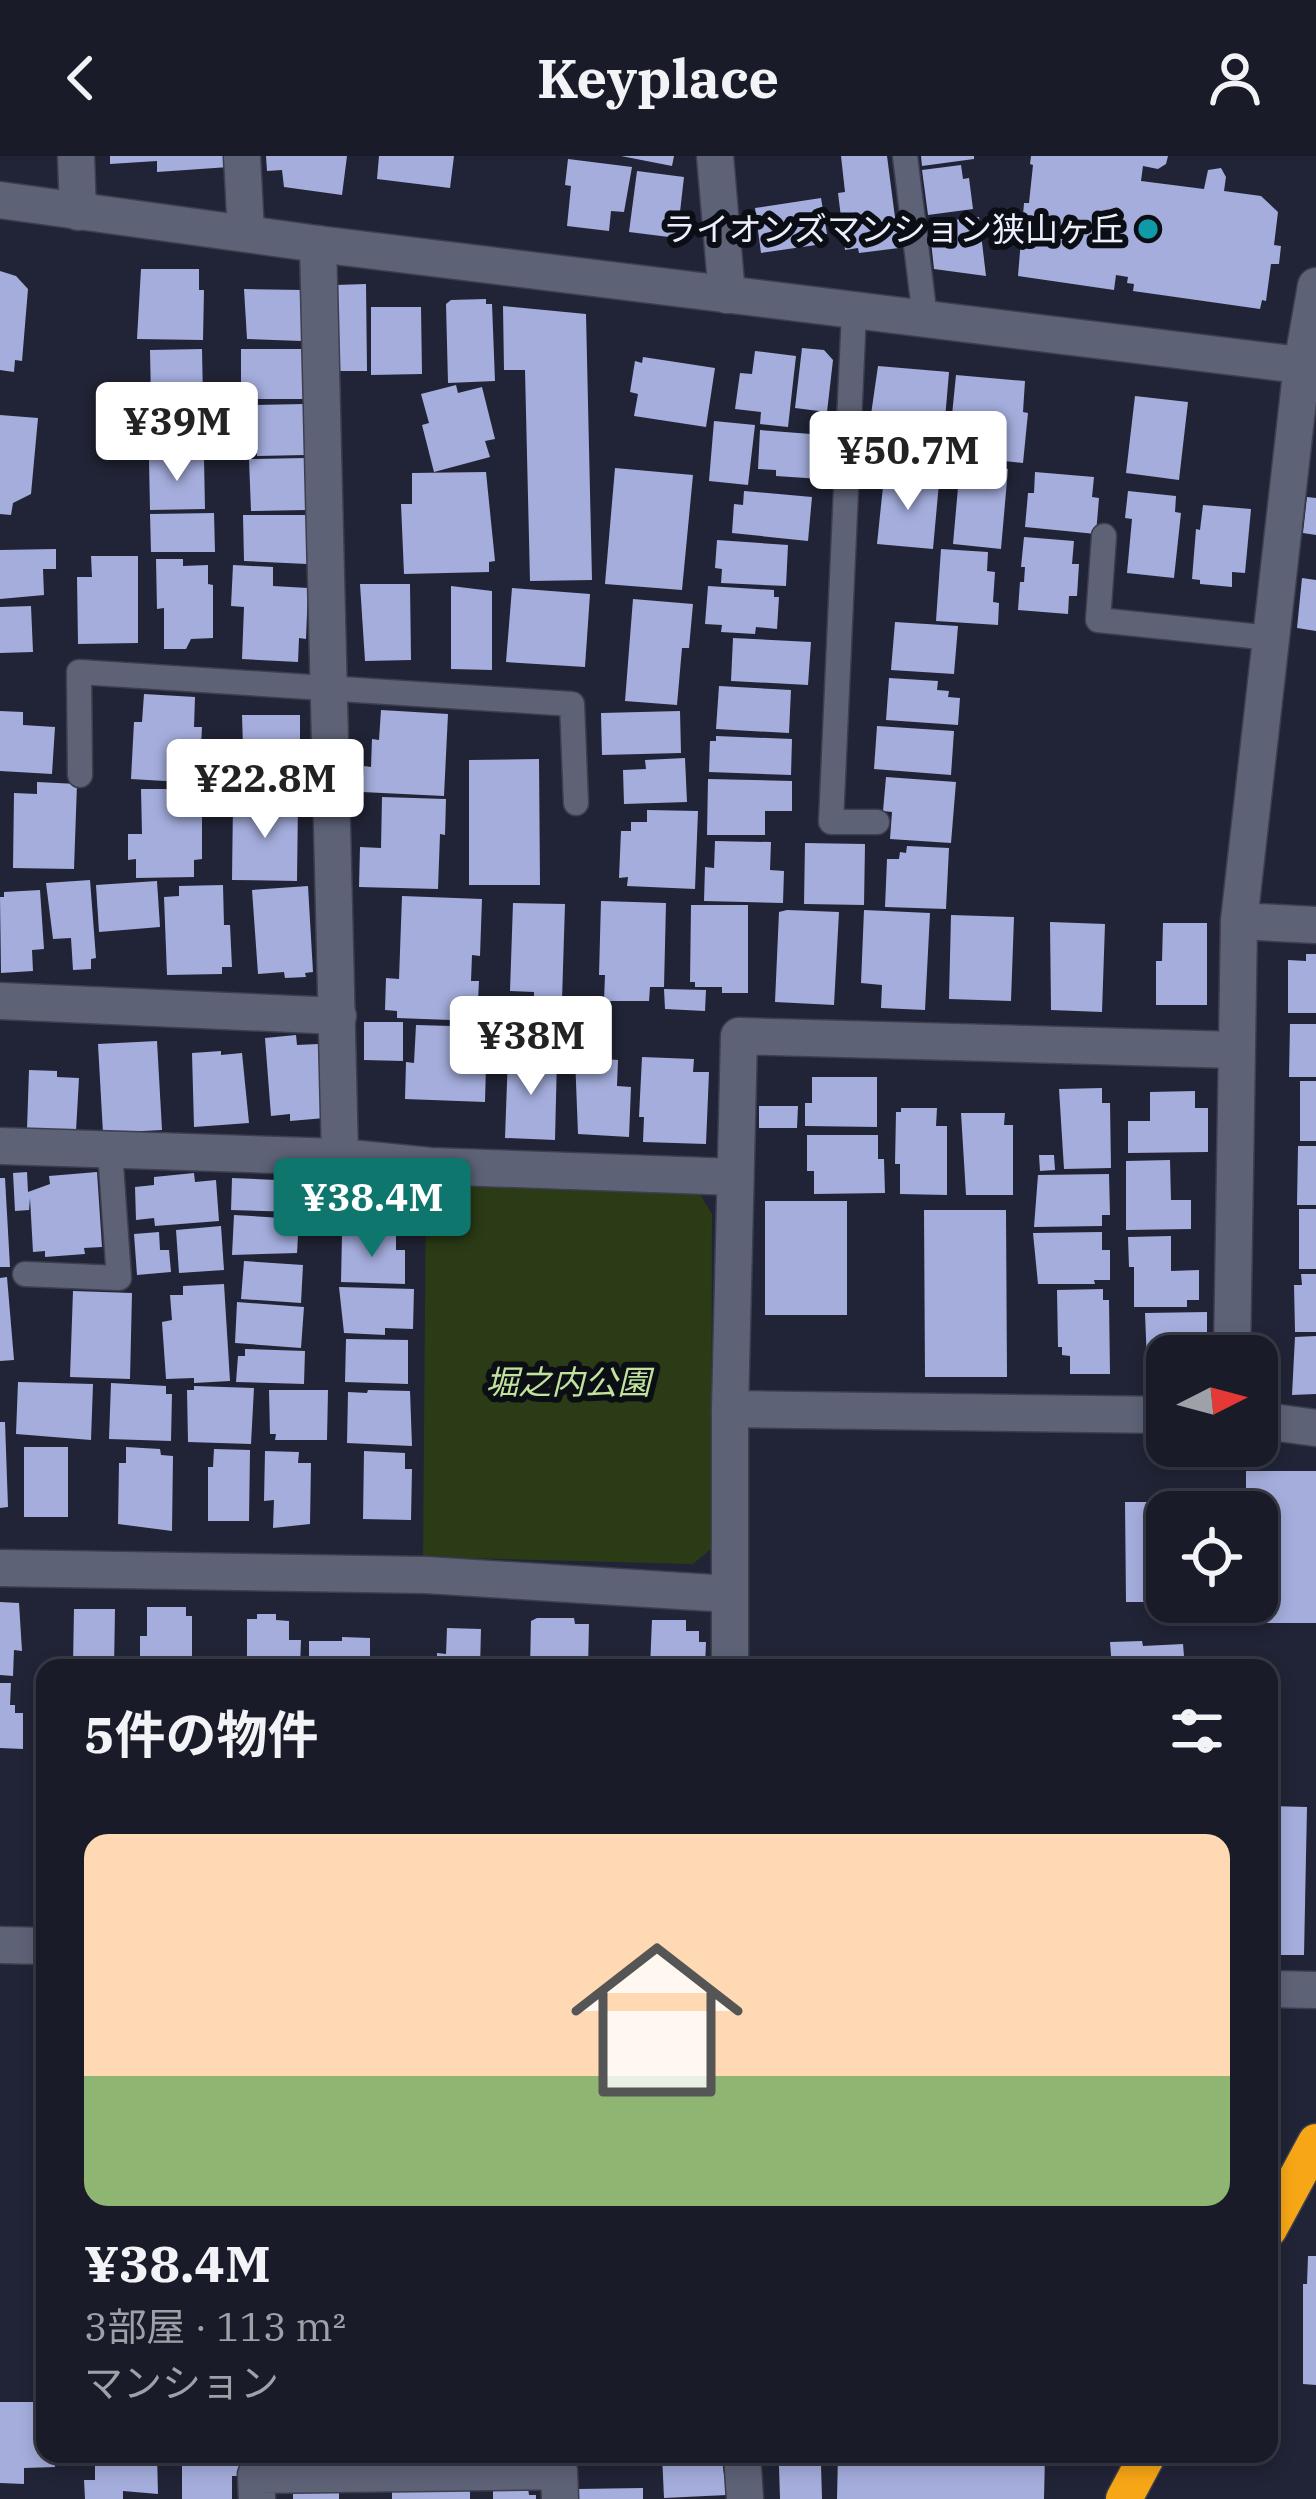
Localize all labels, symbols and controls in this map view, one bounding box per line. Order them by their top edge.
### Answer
text: Keyplace [537,43,779,113]
icon: back [48,45,114,111]
icon: person [1202,45,1268,111]
place label: ライオンズマンション狭山ヶ丘 [663,207,1124,250]
marker: ライオンズマンション狭山ヶ丘 [1135,216,1161,242]
pin: ¥39M [106,382,248,484]
text: ¥39M [123,395,231,446]
pin: ¥50.7M [810,411,1006,513]
text: ¥50.7M [837,424,979,475]
pin: ¥22.8M [167,739,363,841]
text: ¥22.8M [194,752,336,803]
pin: ¥38M [460,996,602,1098]
text: ¥38M [477,1009,585,1060]
pin: ¥38.4M [274,1158,470,1260]
text: ¥38.4M [301,1171,443,1222]
north arrow [1146,1335,1278,1467]
map controls [1146,1335,1278,1623]
park label: 堀之内公園 [486,1360,655,1403]
button: locate [1146,1491,1278,1623]
icon: filters [1164,1698,1230,1764]
text: 5件の物件 [84,1701,319,1767]
icon: home [549,1912,765,2128]
text: ¥38.4M [84,2230,271,2296]
text: 3部屋 · 113 m² [84,2301,346,2352]
text: マンション [84,2357,279,2408]

